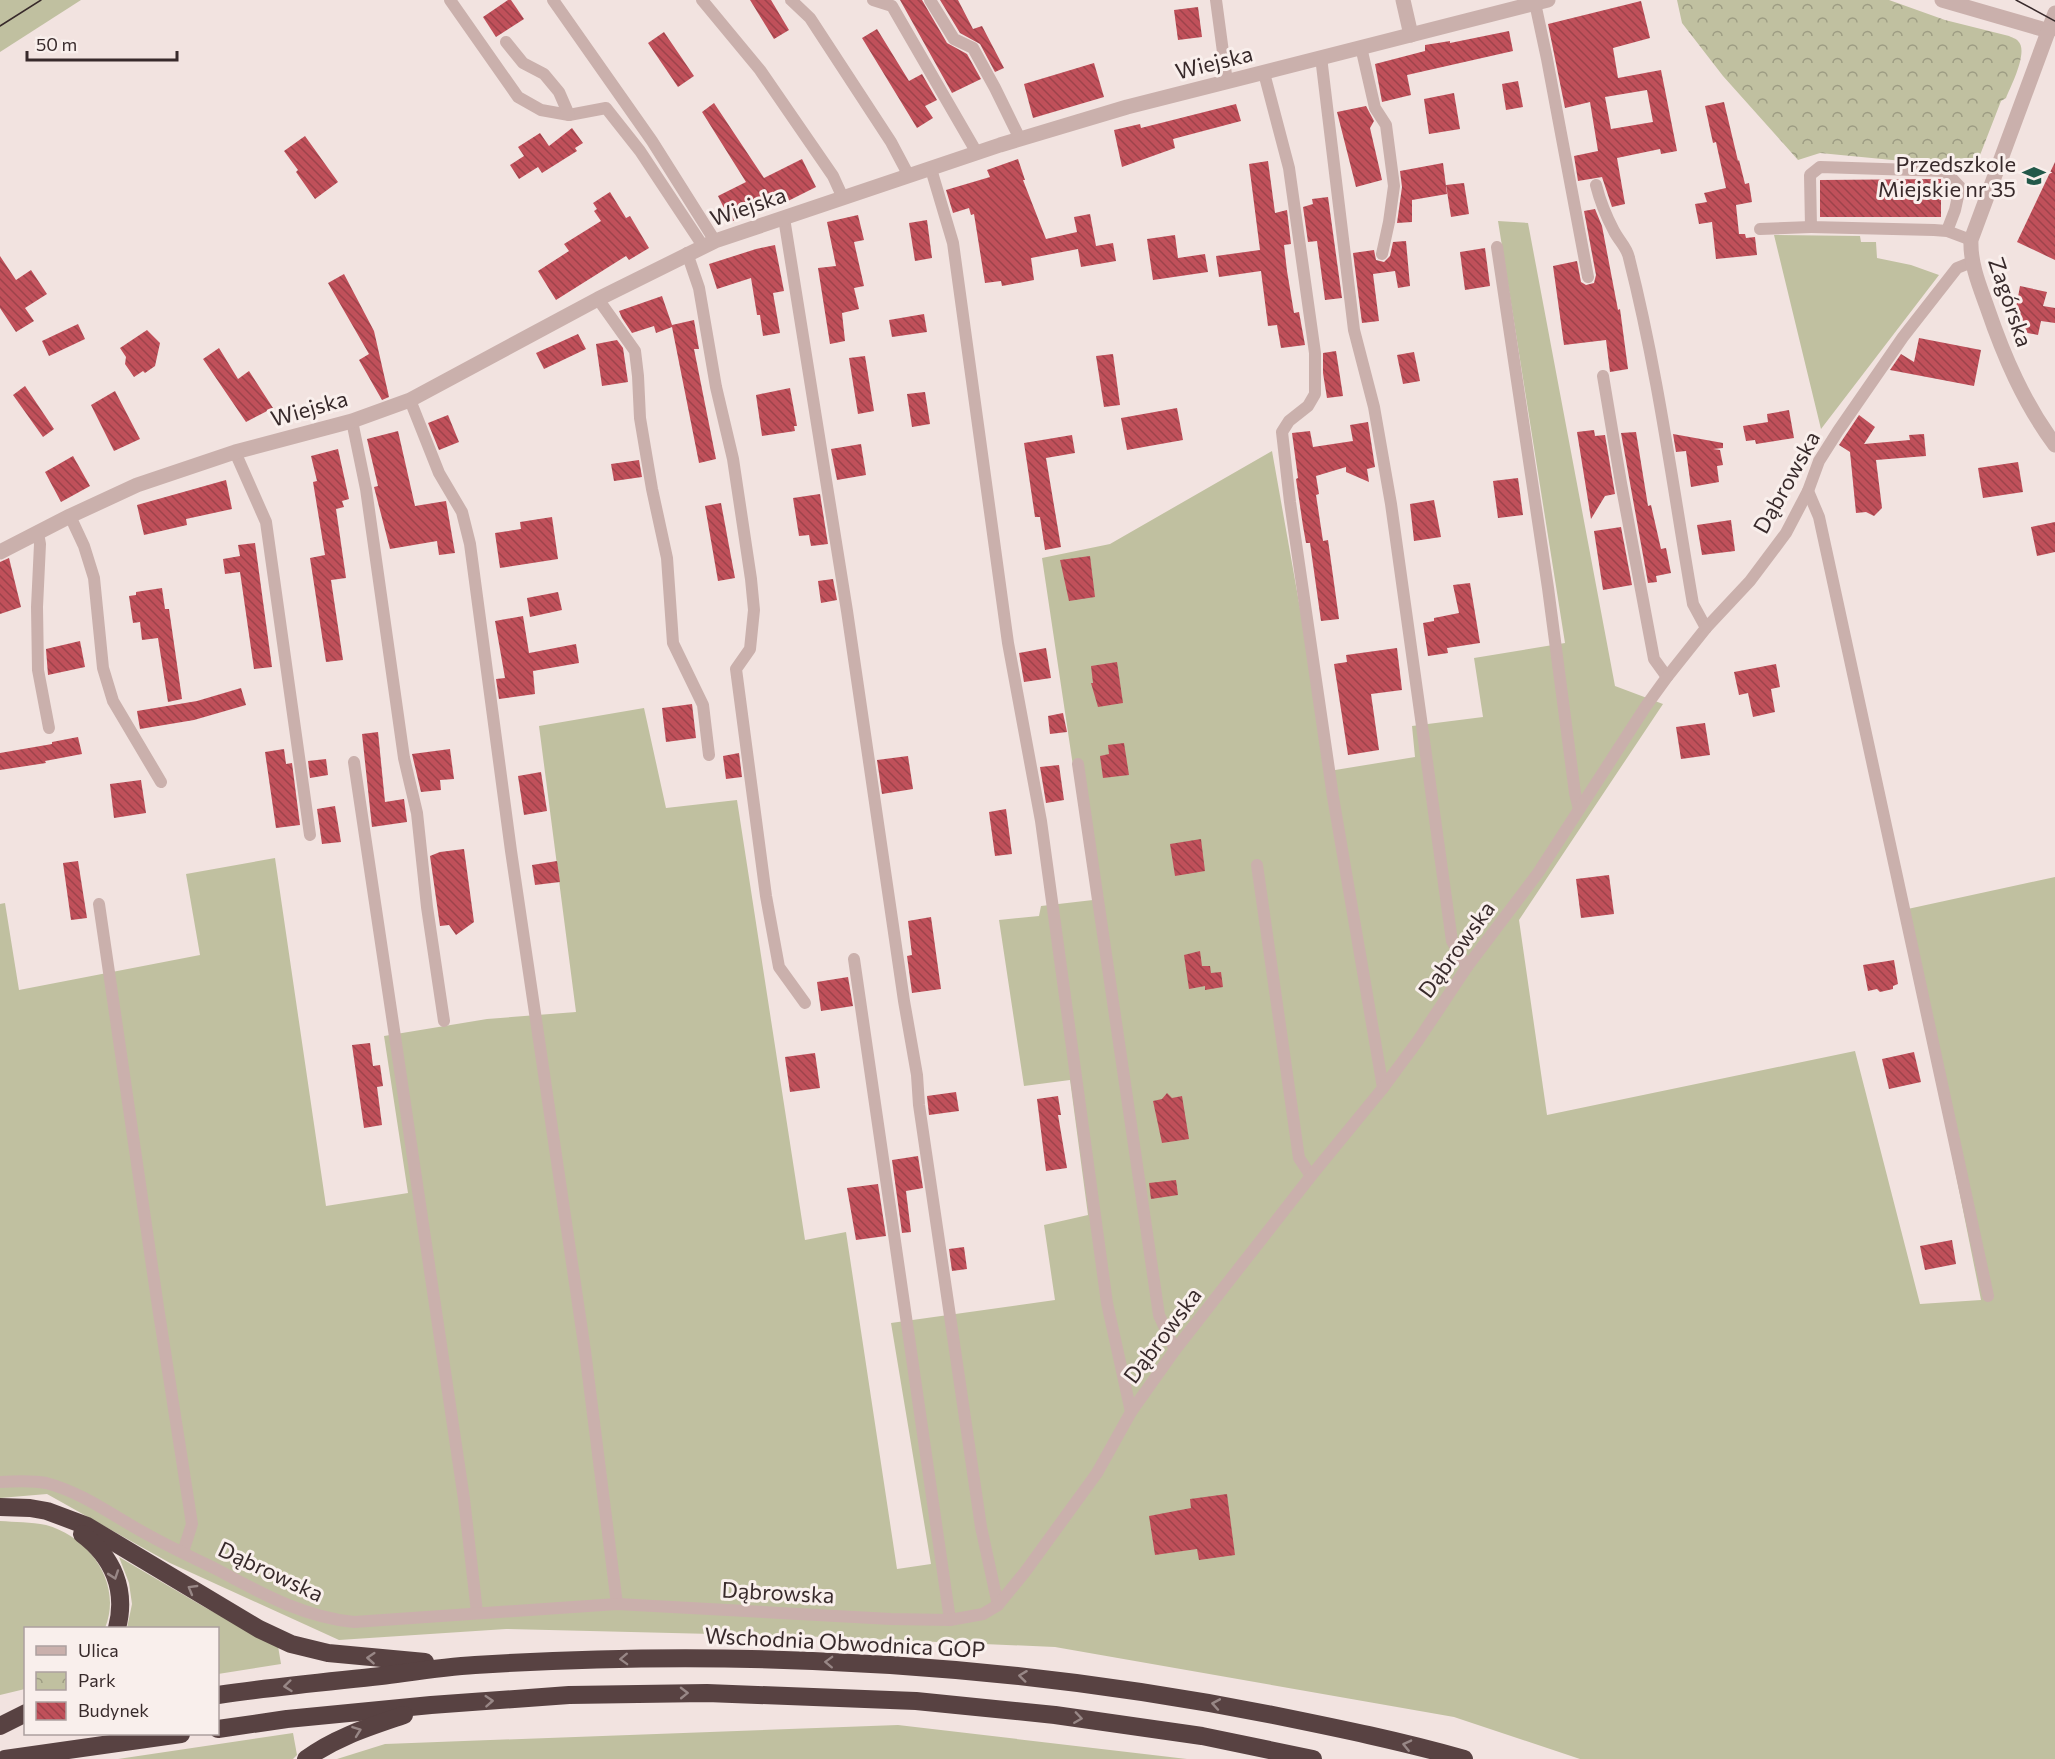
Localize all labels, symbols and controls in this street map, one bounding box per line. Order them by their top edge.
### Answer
scale bar [27,24,177,62]
text: 50 m [36,33,77,55]
street label: Wiejska [1173,39,1255,85]
place label: Przedszkole Miejskie nr 35 [1878,150,2016,202]
school or university icon: Przedszkole Miejskie nr 35 [2021,163,2047,189]
street label: Wiejska [706,180,790,232]
street label: Zagórska [1983,254,2039,350]
street label: Wiejska [267,384,351,432]
street label: Dąbrowska [1747,426,1825,538]
street label: Dąbrowska [1412,895,1500,1003]
street label: Dąbrowska [1117,1282,1207,1388]
street label: Dąbrowska [214,1535,328,1607]
one-way arrow [107,1569,119,1580]
street label: Dąbrowska [721,1576,835,1608]
one-way arrow [188,1585,198,1597]
street label: Wschodnia Obwodnica GOP [704,1621,986,1663]
legend [24,1627,219,1735]
text: Ulica [78,1639,119,1661]
one-way arrow [367,1652,376,1665]
one-way arrow [619,1653,628,1666]
one-way arrow [824,1656,833,1669]
text: Park [78,1669,116,1691]
one-way arrow [1019,1670,1028,1683]
one-way arrow [283,1679,293,1692]
one-way arrow [679,1687,688,1699]
one-way arrow [485,1695,494,1708]
text: Budynek [78,1699,149,1721]
one-way arrow [1211,1699,1221,1711]
one-way arrow [1074,1711,1083,1724]
one-way arrow [351,1726,362,1739]
one-way arrow [1402,1739,1412,1752]

